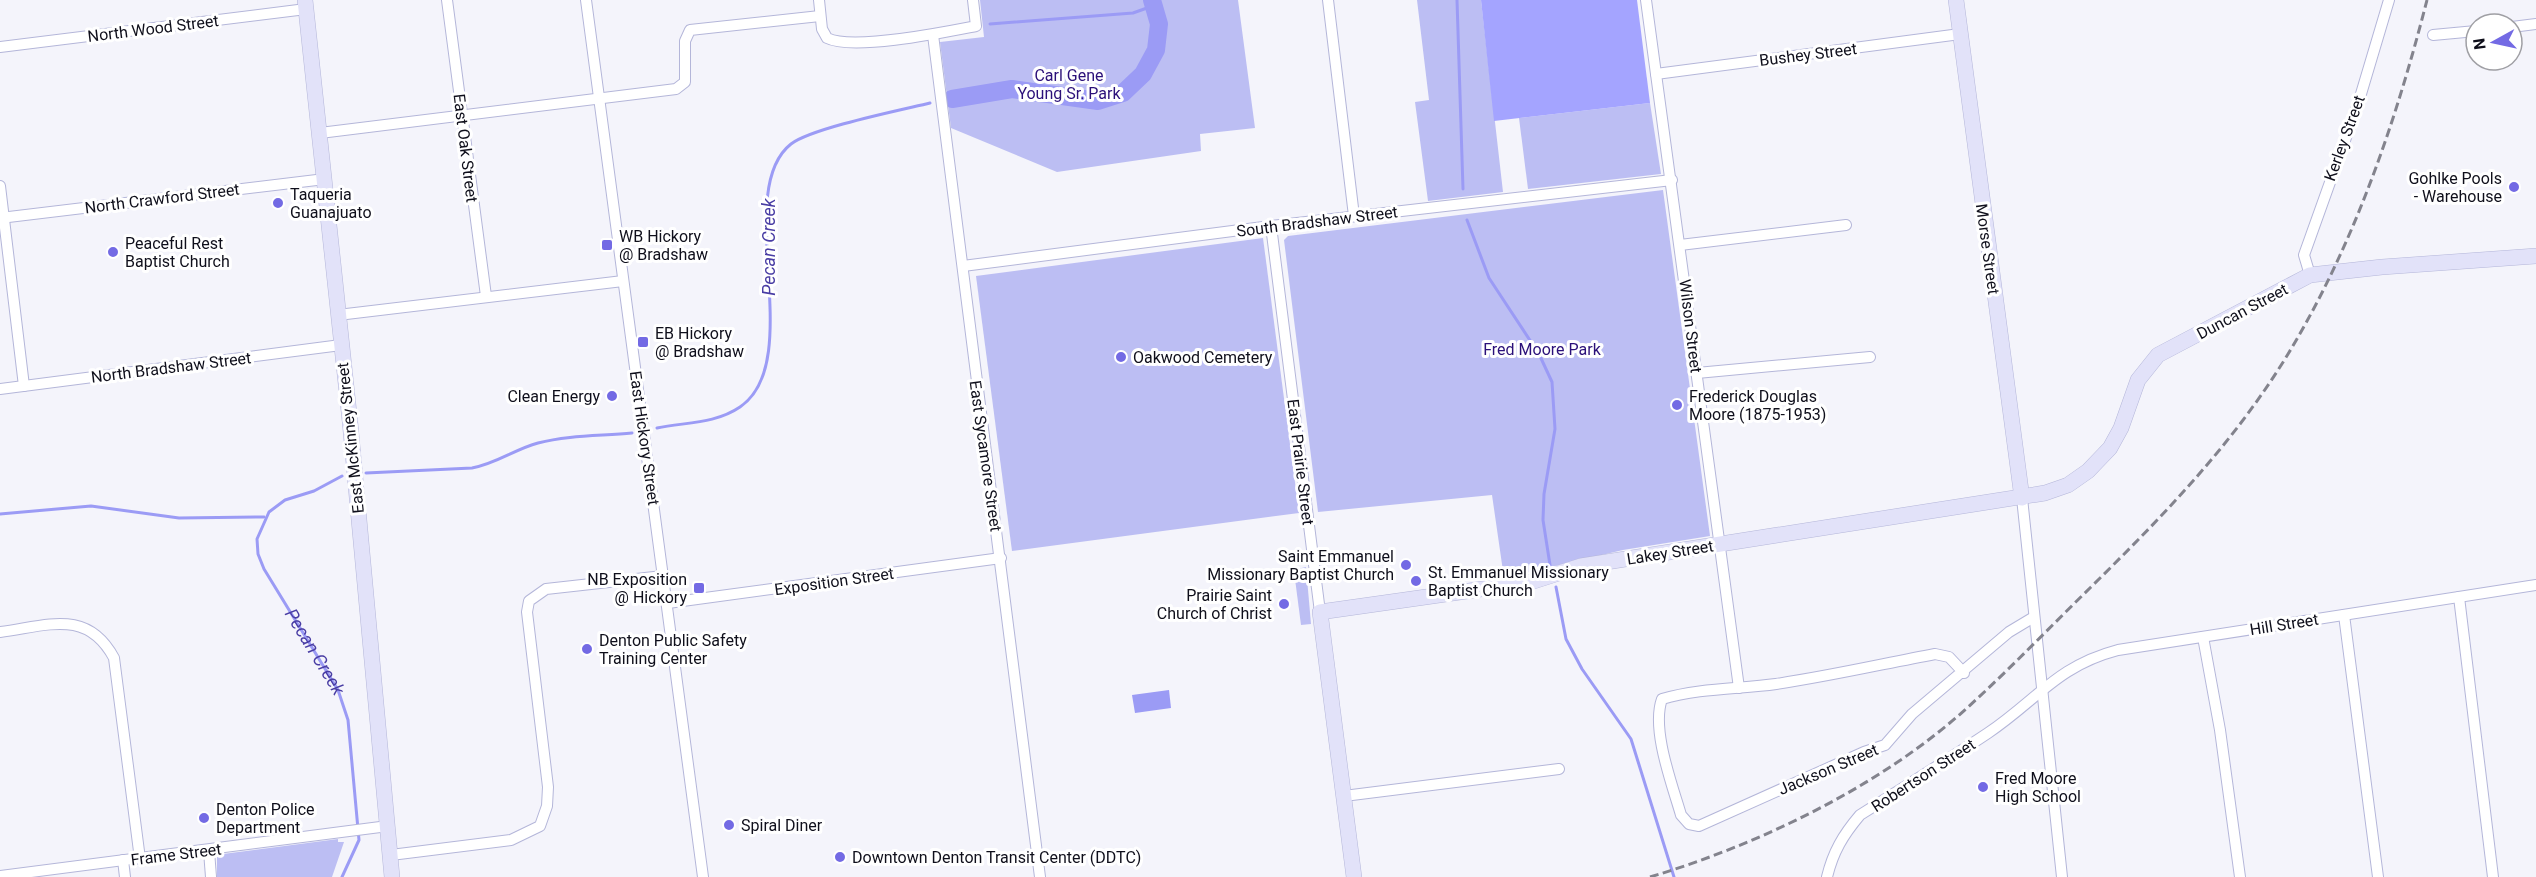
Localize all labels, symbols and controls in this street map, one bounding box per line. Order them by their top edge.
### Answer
street label: North Wood Street [87,11,220,46]
north arrow [2464,12,2524,72]
text: N [2469,37,2490,51]
street label: Bushey Street [1758,39,1858,70]
park label: Carl Gene Young Sr. Park [1017,66,1122,103]
street label: East Oak Street [449,93,482,203]
street label: Kerley Street [2320,93,2369,184]
place label: Gohlke Pools - Warehouse [2408,169,2502,206]
street label: North Crawford Street [84,180,241,217]
marker: Gohlke Pools - Warehouse [2507,180,2521,194]
place label: Taqueria Guanajuato [290,185,372,222]
marker: Taqueria Guanajuato [271,196,285,210]
water label: Pecan Creek [758,197,779,296]
street label: South Bradshaw Street [1235,202,1399,241]
street label: Morse Street [1972,202,2003,296]
place label: WB Hickory @ Bradshaw [619,227,708,264]
place label: Peaceful Rest Baptist Church [125,234,230,271]
marker: WB Hickory @ Bradshaw [600,238,614,252]
marker: Peaceful Rest Baptist Church [106,245,120,259]
street label: Wilson Street [1675,278,1706,374]
street label: Duncan Street [2194,280,2291,343]
place label: EB Hickory @ Bradshaw [655,324,744,361]
marker: EB Hickory @ Bradshaw [636,335,650,349]
park label: Fred Moore Park [1483,340,1602,359]
street label: North Bradshaw Street [90,348,252,387]
place label: Oakwood Cemetery [1133,348,1273,367]
marker: Oakwood Cemetery [1114,350,1128,364]
street label: East McKinney Street [333,362,368,514]
street label: East Hickory Street [626,370,663,506]
street label: East Sycamore Street [965,379,1006,533]
place label: Clean Energy [507,387,600,406]
place label: Frederick Douglas Moore (1875-1953) [1689,387,1826,424]
marker: Clean Energy [605,389,619,403]
street label: East Prairie Street [1283,398,1318,526]
marker: Frederick Douglas Moore (1875-1953) [1670,398,1684,412]
street label: Lakey Street [1625,536,1715,569]
place label: Saint Emmanuel Missionary Baptist Church [1207,547,1394,584]
marker: Saint Emmanuel Missionary Baptist Church [1399,558,1413,572]
place label: St. Emmanuel Missionary Baptist Church [1428,563,1609,600]
street label: Exposition Street [773,564,895,599]
place label: NB Exposition @ Hickory [587,570,687,607]
marker: St. Emmanuel Missionary Baptist Church [1409,574,1423,588]
marker: NB Exposition @ Hickory [692,581,706,595]
place label: Prairie Saint Church of Christ [1157,586,1272,623]
marker: Prairie Saint Church of Christ [1277,597,1291,611]
water label: Pecan Creek [281,605,350,700]
street label: Hill Street [2248,610,2320,639]
place label: Denton Public Safety Training Center [599,631,747,668]
marker: Denton Public Safety Training Center [580,642,594,656]
street label: Robertson Street [1868,735,1979,816]
street label: Jackson Street [1776,740,1881,799]
place label: Fred Moore High School [1995,769,2081,806]
marker: Fred Moore High School [1976,780,1990,794]
place label: Denton Police Department [216,800,315,837]
marker: Denton Police Department [197,811,211,825]
place label: Spiral Diner [741,816,823,835]
marker: Spiral Diner [722,818,736,832]
street label: Frame Street [130,840,222,869]
place label: Downtown Denton Transit Center (DDTC) [852,848,1141,867]
marker: Downtown Denton Transit Center (DDTC) [833,850,847,864]

